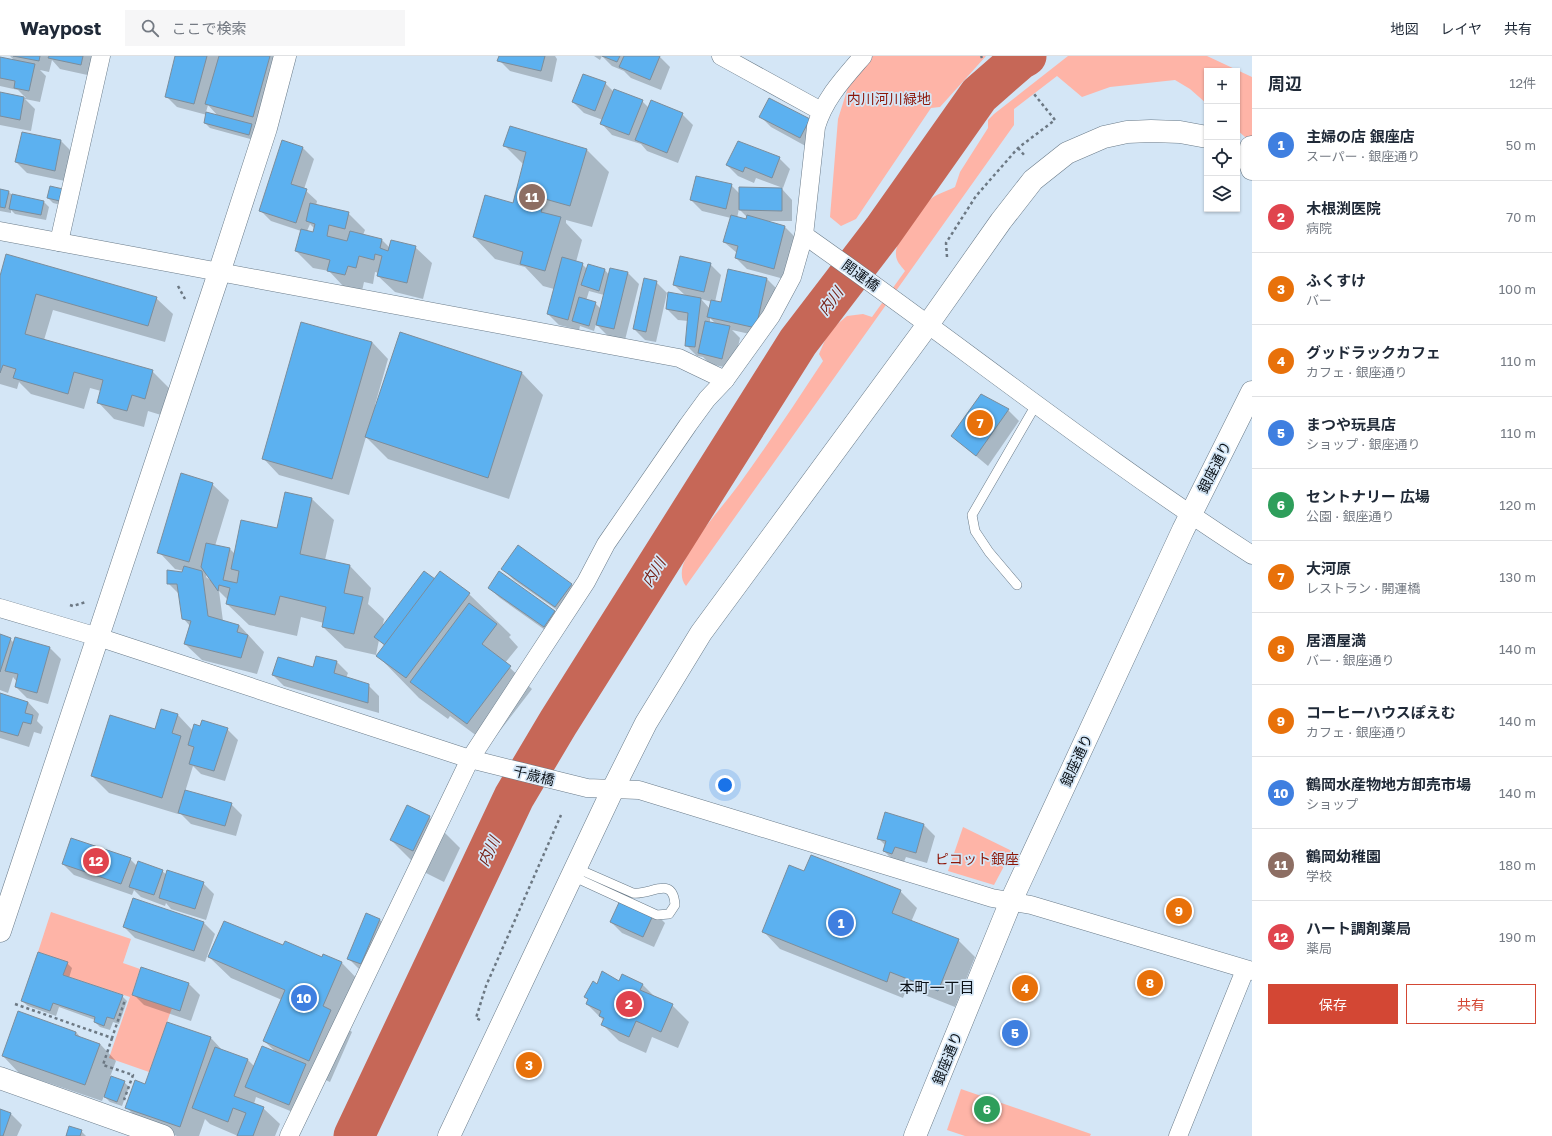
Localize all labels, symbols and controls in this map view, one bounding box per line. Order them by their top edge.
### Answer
search box [125,10,405,46]
text: Waypost [20,16,101,39]
icon: search [139,17,161,39]
text: ここで検索 [171,19,246,37]
text: 地図 [1390,20,1418,37]
text: レイヤ [1440,20,1482,37]
text: 共有 [1504,20,1532,37]
map controls [1204,68,1240,212]
button: + [1204,68,1240,104]
text: 周辺 [1268,73,1302,94]
text: 12件 [1509,75,1536,91]
park label: 内川河川緑地 [847,90,931,107]
button: − [1204,104,1240,140]
text: 主婦の店 銀座店 [1306,127,1415,145]
text: 1 [1278,137,1284,153]
text: 50 m [1506,137,1536,153]
button: locate [1204,140,1240,176]
text: スーパー · 銀座通り [1306,148,1420,164]
button: layers [1204,176,1240,212]
pin: 11 [519,182,545,212]
text: 木根渕医院 [1306,199,1381,217]
text: 2 [1277,209,1285,225]
text: 70 m [1506,209,1536,225]
text: 病院 [1306,220,1332,236]
street label: 開運橋 [839,256,883,294]
text: ふくすけ [1306,271,1366,289]
text: 3 [1277,281,1285,297]
text: 100 m [1499,281,1536,297]
water label: 内川 [814,282,847,318]
text: バー [1306,292,1332,308]
text: グッドラックカフェ [1306,343,1441,361]
text: 4 [1277,353,1285,369]
text: 110 m [1501,353,1536,369]
text: カフェ · 銀座通り [1306,364,1407,380]
pin: 7 [967,408,993,438]
text: まつや玩具店 [1306,415,1396,433]
text: 5 [1277,425,1285,441]
text: 110 m [1501,425,1536,441]
text: ショップ · 銀座通り [1306,436,1420,452]
street label: 銀座通り [1194,438,1234,496]
text: セントナリー 広場 [1306,487,1430,505]
text: 6 [1277,497,1285,513]
text: 120 m [1499,497,1536,513]
text: 公園 · 銀座通り [1306,508,1394,524]
water label: 内川 [637,553,670,589]
text: 大河原 [1306,559,1351,577]
text: 7 [1277,569,1285,585]
text: 130 m [1499,569,1536,585]
text: レストラン · 開運橋 [1306,580,1420,596]
text: 居酒屋満 [1306,631,1366,649]
text: 8 [1277,641,1285,657]
text: 140 m [1499,641,1536,657]
text: バー · 銀座通り [1306,652,1394,668]
text: コーヒーハウスぽえむ [1306,703,1456,721]
text: 9 [1277,713,1285,729]
text: 140 m [1499,713,1536,729]
text: カフェ · 銀座通り [1306,724,1407,740]
street label: 銀座通り [1056,731,1096,789]
street label: 千歳橋 [512,762,556,788]
your location [715,775,735,795]
text: 鶴岡水産物地方卸売市場 [1306,775,1471,793]
text: 10 [1273,785,1289,801]
text: 140 m [1499,785,1536,801]
text: ショップ [1306,796,1358,812]
water label: 内川 [474,832,503,868]
pin: 12 [83,846,109,876]
text: 鶴岡幼稚園 [1306,847,1381,865]
park label: ピコット銀座 [935,850,1019,867]
text: 11 [1274,857,1288,873]
text: 180 m [1499,857,1536,873]
text: 学校 [1306,868,1332,884]
pin: 9 [1166,896,1192,926]
pin: 1 [828,908,854,938]
text: ハート調剤薬局 [1306,919,1411,937]
text: 12 [1274,929,1288,945]
text: 190 m [1499,929,1536,945]
text: 薬局 [1306,940,1332,956]
pin: 8 [1137,968,1163,998]
pin: 4 [1012,973,1038,1003]
district label: 本町一丁目 [899,978,975,996]
pin: 10 [291,983,317,1013]
button: 保存 [1268,984,1398,1024]
button: 共有 [1406,984,1536,1024]
pin: 2 [616,989,642,1019]
pin: 5 [1002,1018,1028,1048]
street label: 銀座通り [929,1029,965,1087]
pin: 3 [516,1050,542,1080]
pin: 6 [974,1094,1000,1124]

